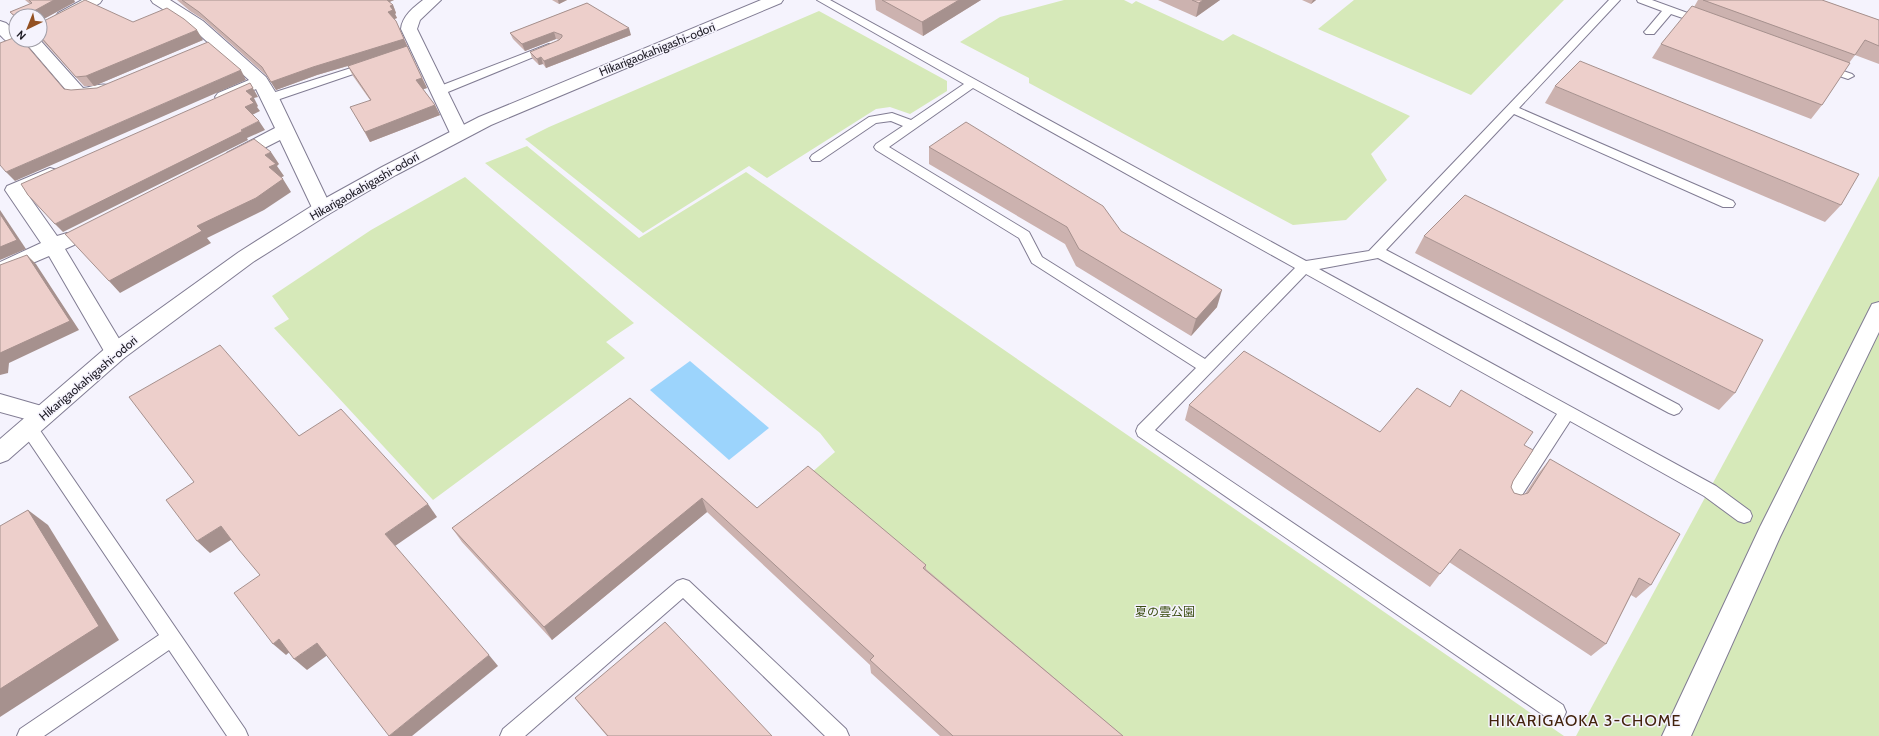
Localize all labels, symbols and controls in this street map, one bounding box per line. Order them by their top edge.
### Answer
north arrow [8,8,48,48]
street label: Hikarigaokahigashi-odori [597,19,717,79]
text: N [14,28,29,43]
street label: Hikarigaokahigashi-odori [307,149,421,223]
street label: Hikarigaokahigashi-odori [36,332,140,424]
park label: 夏の雲公園 [1135,604,1195,619]
district label: HIKARIGAOKA 3-CHOME [1489,711,1681,730]

